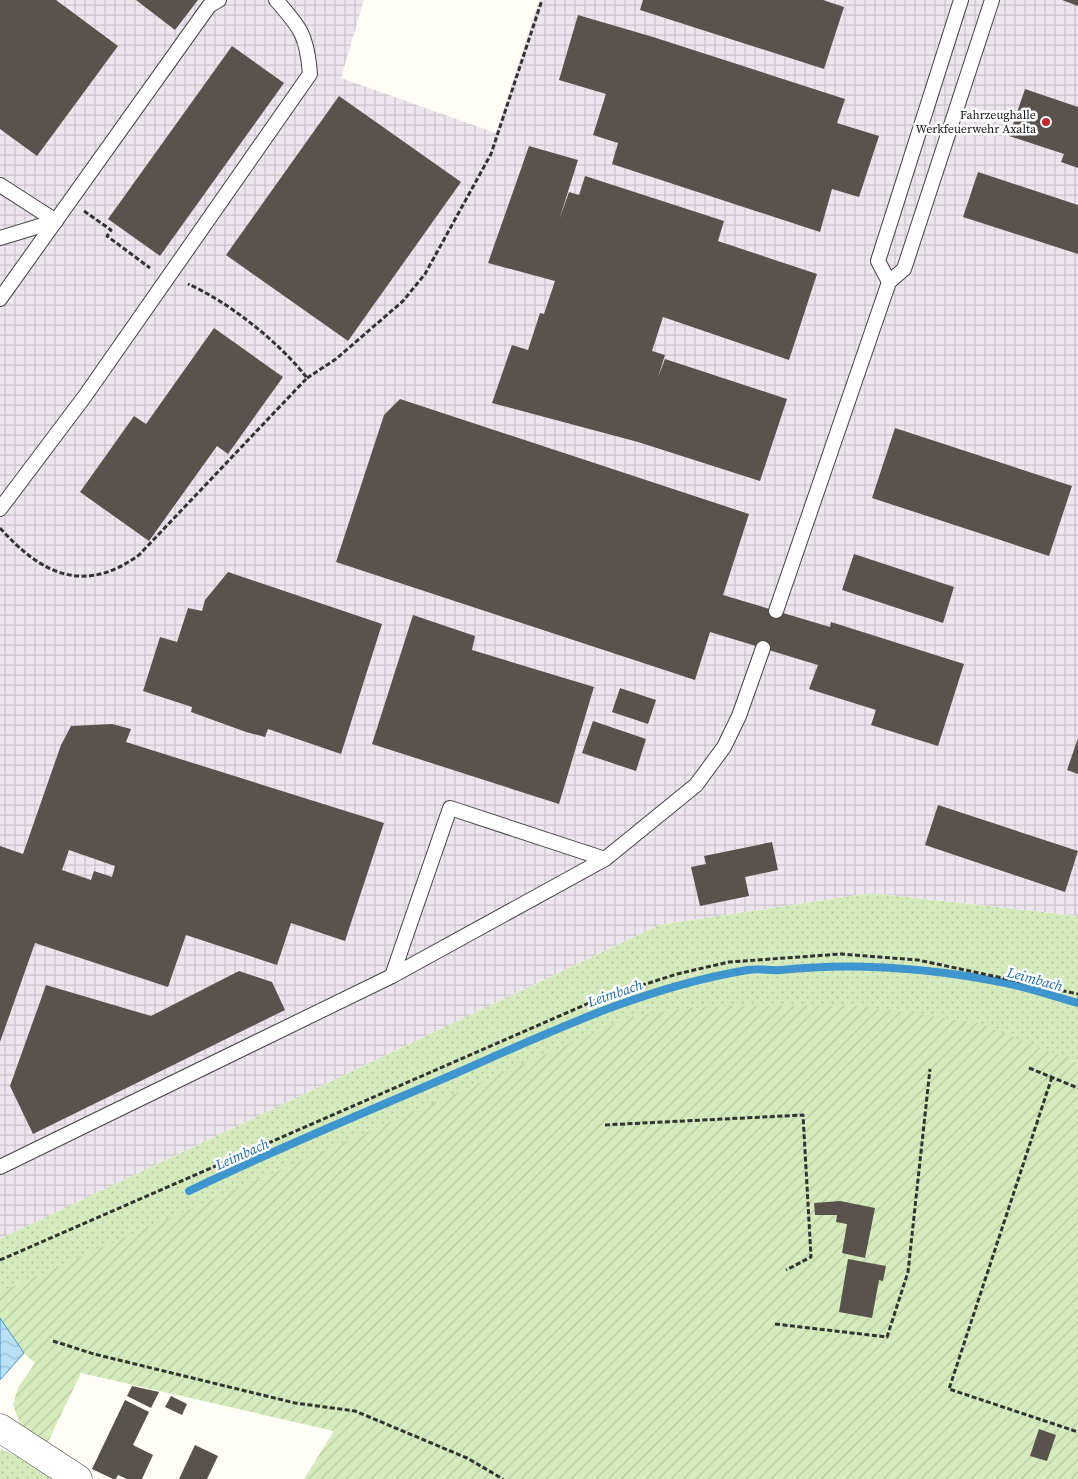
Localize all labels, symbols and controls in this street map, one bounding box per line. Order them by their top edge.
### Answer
place label: Fahrzeughalle Werkfeuerwehr Axalta [915,107,1037,137]
marker: Fahrzeughalle Werkfeuerwehr Axalta [1040,116,1052,128]
water label: Leimbach [1004,962,1065,996]
water label: Leimbach [584,974,645,1012]
water label: Leimbach [211,1133,272,1175]

